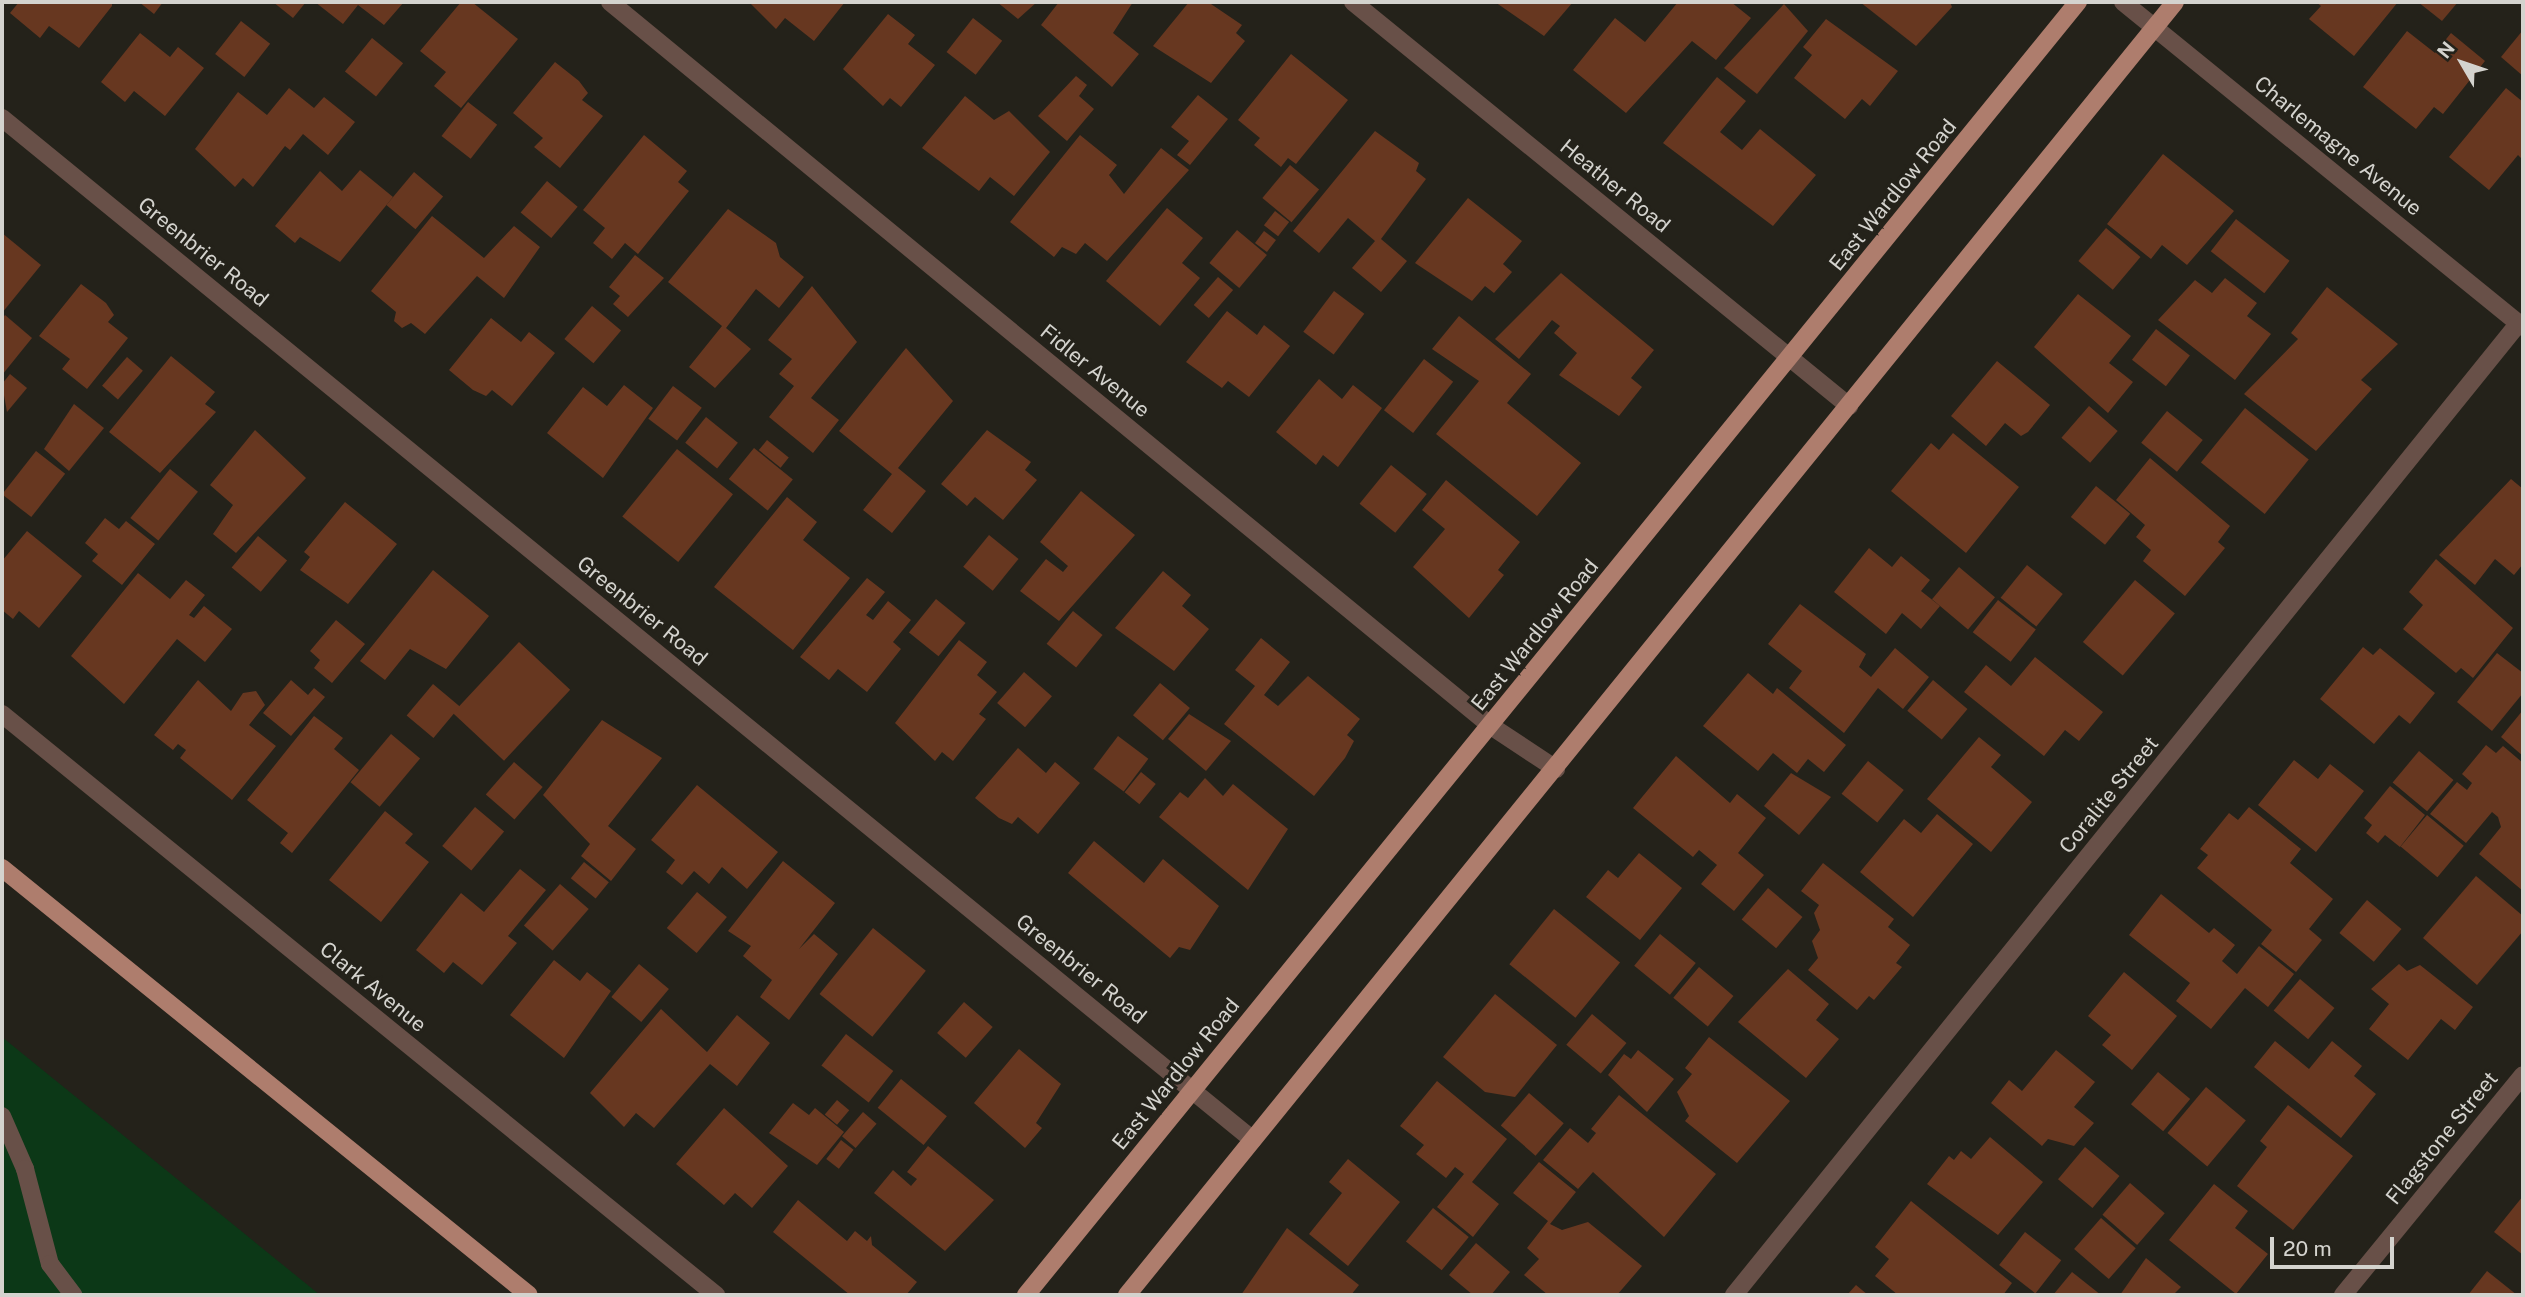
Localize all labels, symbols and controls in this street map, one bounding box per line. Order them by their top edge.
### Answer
north arrow [2427,28,2497,98]
text: N [2432,37,2459,62]
street label: Charlemagne Avenue [2249,71,2427,221]
street label: East Wardlow Road [1824,114,1962,276]
street label: Heather Road [1555,134,1675,238]
street label: Greenbrier Road [133,192,273,312]
street label: Fidler Avenue [1035,319,1155,423]
street label: Greenbrier Road [572,551,712,671]
street label: East Wardlow Road [1466,554,1604,716]
street label: Coralite Street [2054,731,2164,859]
street label: Greenbrier Road [1011,909,1151,1029]
street label: Clark Avenue [315,936,431,1038]
street label: East Wardlow Road [1107,993,1245,1155]
street label: Flagstone Street [2381,1066,2503,1210]
scale bar [2273,1224,2397,1268]
text: 20 m [2283,1236,2332,1261]

